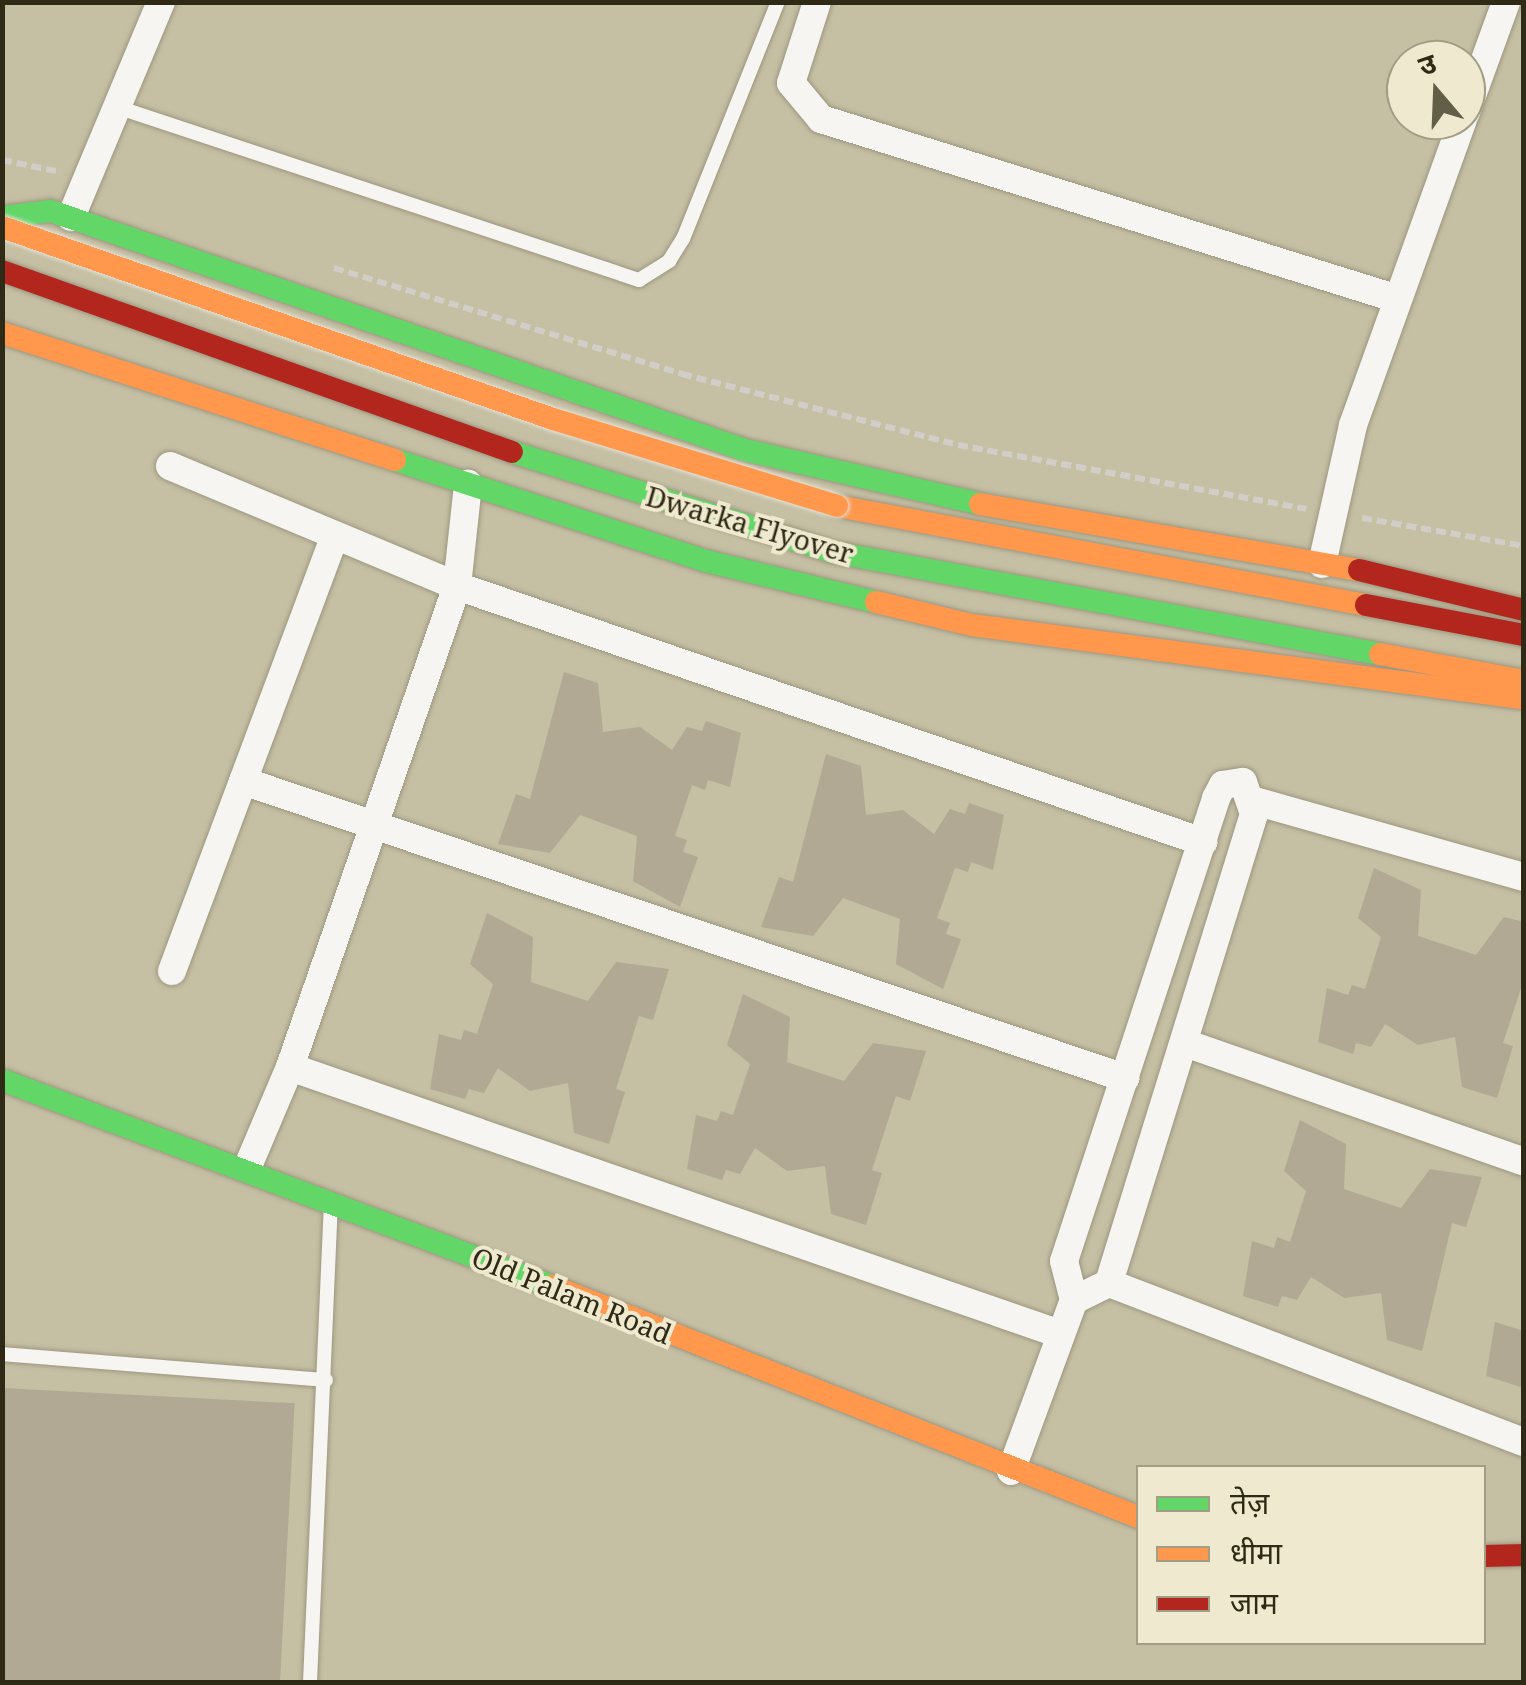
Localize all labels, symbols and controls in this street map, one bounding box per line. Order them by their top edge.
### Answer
north arrow [1386,40,1486,140]
text: उ [1413,43,1441,84]
street label: Dwarka Flyover [642,478,858,570]
street label: Old Palam Road [467,1240,677,1350]
legend [1136,1465,1486,1645]
text: तेज़ [1230,1482,1269,1523]
text: धीमा [1230,1532,1282,1573]
text: जाम [1230,1582,1278,1623]

